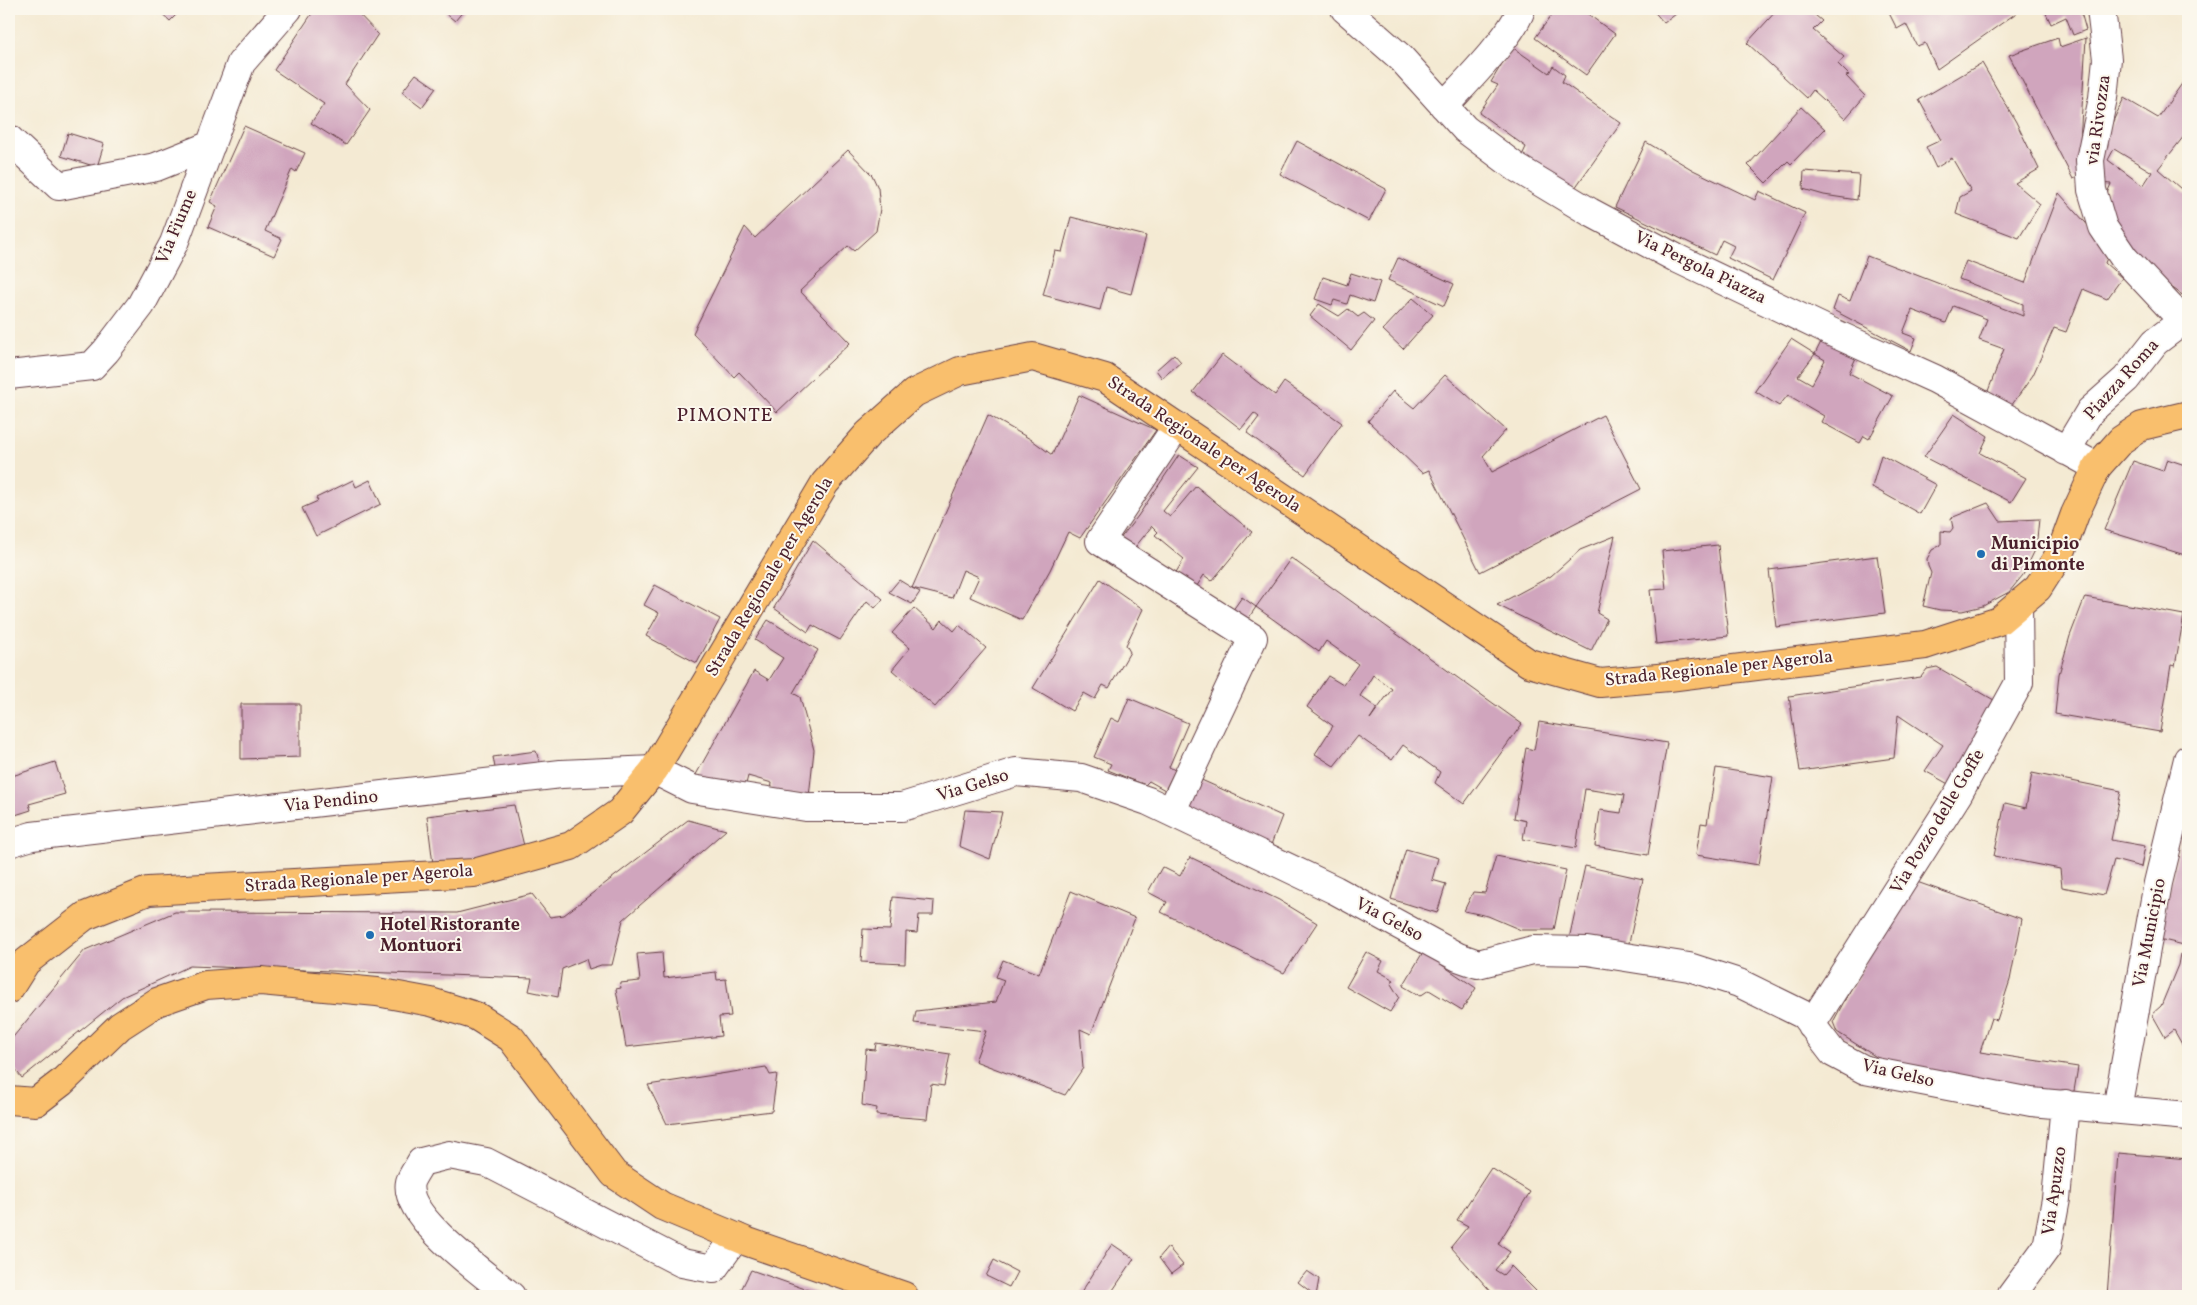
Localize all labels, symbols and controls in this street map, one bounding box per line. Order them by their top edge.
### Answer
street label: via Rivozza [2080,73,2118,167]
street label: Via Fiume [150,186,204,268]
street label: Via Pergola Piazza [1630,225,1770,311]
street label: Piazza Roma [2079,334,2165,426]
street label: Strada Regionale per Agerola [1102,371,1306,519]
district label: PIMONTE [677,402,773,430]
street label: Strada Regionale per Agerola [700,472,840,682]
place label: Municipio di Pimonte [1991,532,2085,578]
marker: Municipio di Pimonte [1975,548,1987,560]
street label: Strada Regionale per Agerola [1604,645,1834,693]
street label: Via Pozzo delle Goffe [1885,745,1991,899]
street label: Via Gelso [934,763,1012,809]
street label: Via Pendino [283,785,379,819]
street label: Strada Regionale per Agerola [244,859,474,899]
street label: Via Municipio [2127,876,2173,990]
street label: Via Gelso [1351,892,1427,948]
place label: Hotel Ristorante Montuori [380,913,520,959]
marker: Hotel Ristorante Montuori [364,929,376,941]
street label: Via Gelso [1859,1054,1937,1094]
street label: Via Apuzzo [2036,1145,2074,1237]

